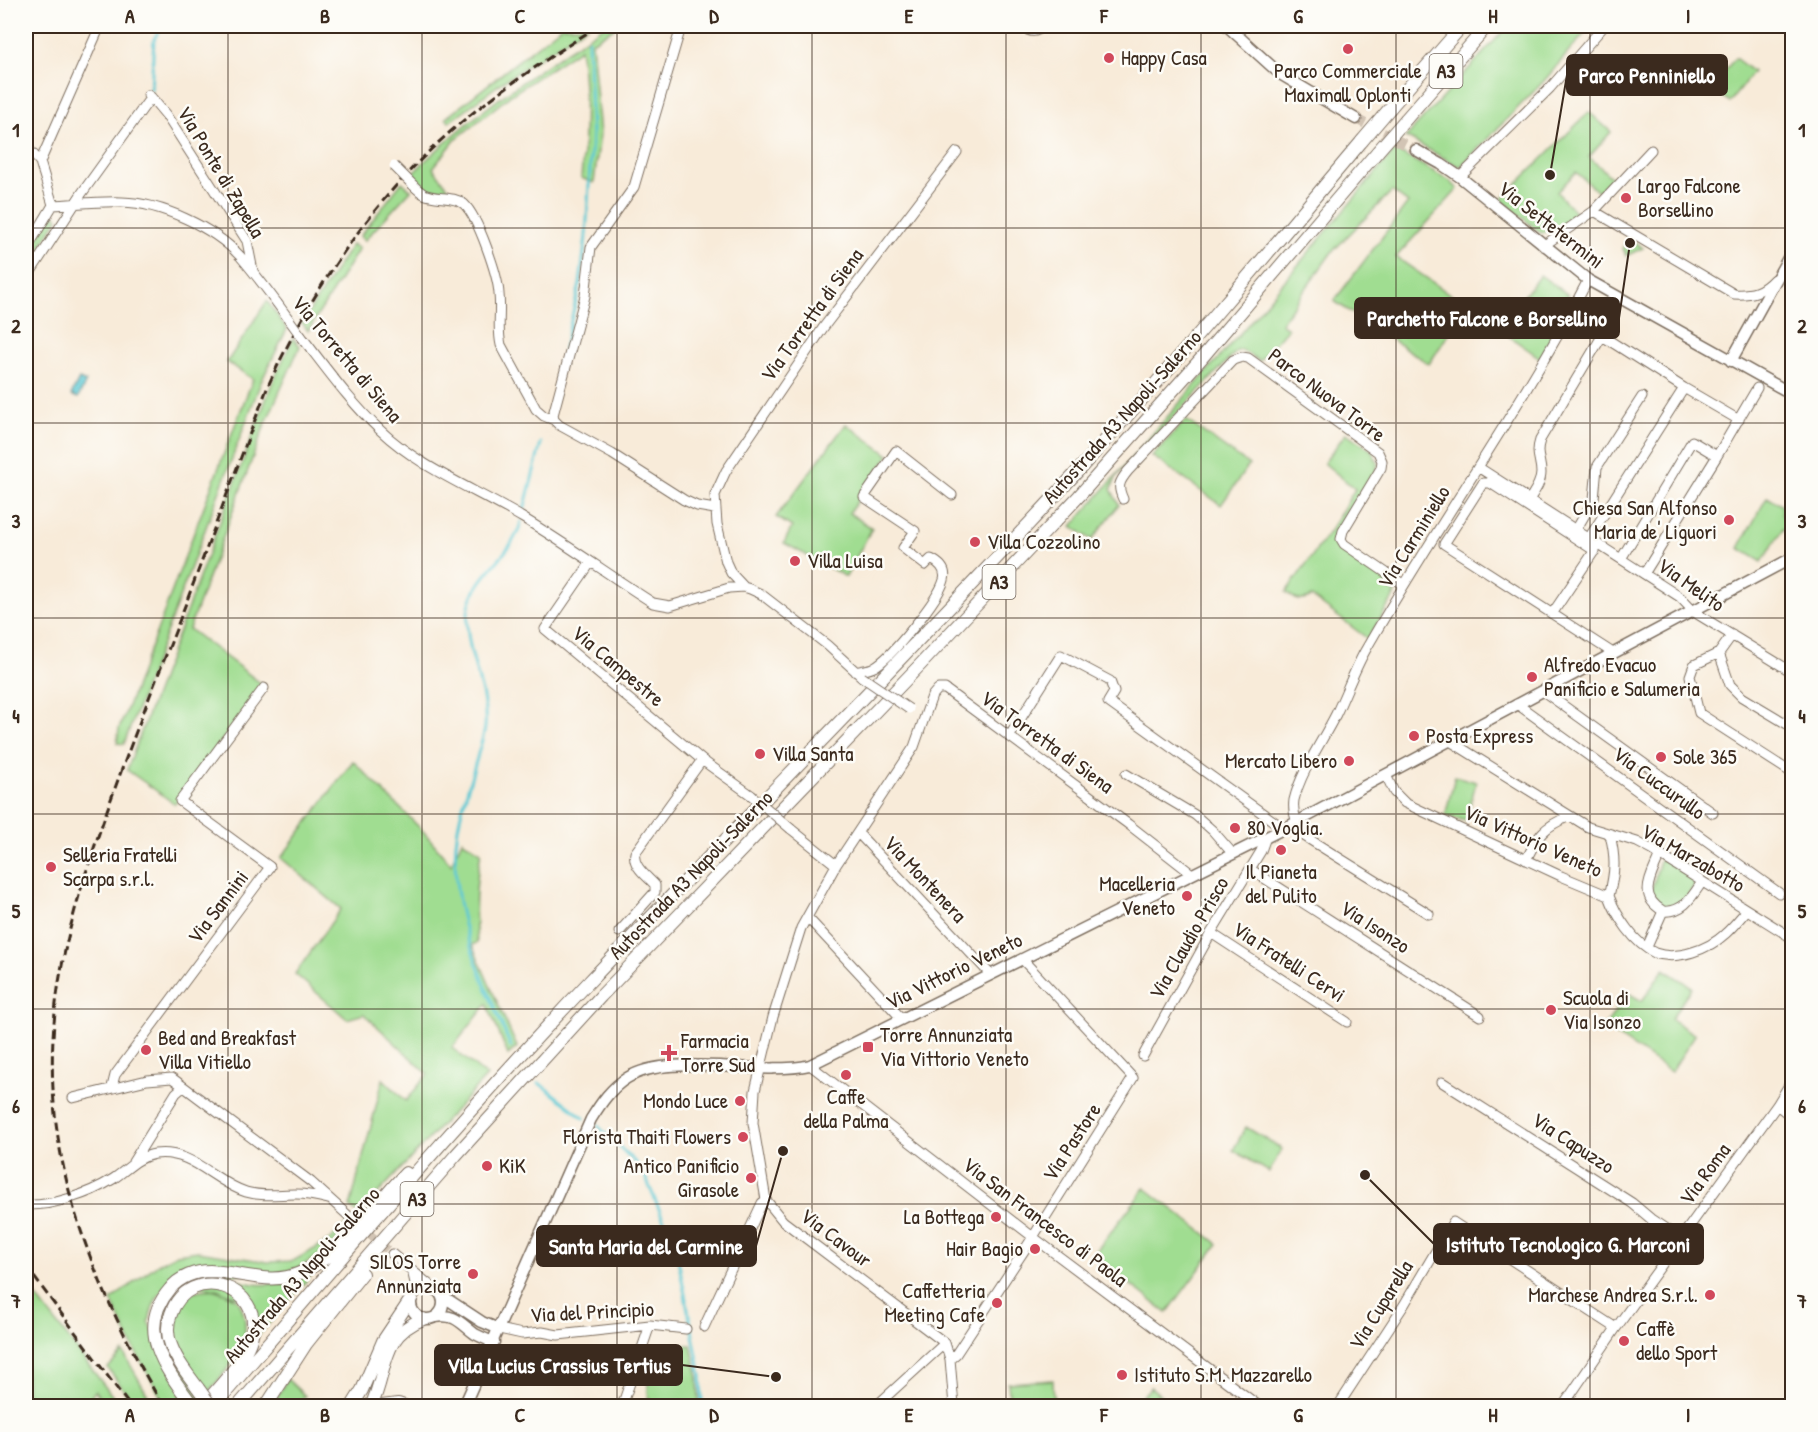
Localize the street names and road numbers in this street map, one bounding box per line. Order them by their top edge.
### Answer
road number: A3 [1430,54,1462,88]
street label: Via Ponte di Zapella [171,100,272,243]
street label: Via Settetermini [1492,174,1610,275]
street label: Via Torretta di Siena [753,242,870,387]
street label: Via Torretta di Siena [285,289,409,429]
street label: Autostrada A3 Napoli-Salerno [1036,323,1208,510]
street label: Parco Nuova Torre [1263,341,1392,448]
street label: Via Carminiello [1370,480,1457,594]
street label: Via Melito [1652,551,1731,618]
road number: A3 [982,565,1016,599]
street label: Via Campestre [566,618,671,713]
street label: Via Torretta di Siena [975,683,1120,800]
street label: Via Cuccurullo [1607,739,1712,826]
street label: Autostrada A3 Napoli-Salerno [602,784,779,966]
street label: Via Vittorio Veneto [1459,797,1607,884]
street label: Via Marzabotto [1636,816,1751,899]
street label: Via Montenera [877,829,973,929]
street label: Via Sannini [180,864,255,949]
street label: Via Claudio Prisco [1142,871,1235,1004]
street label: Via Isonzo [1335,893,1416,960]
street label: Via Fratelli Cervi [1227,914,1351,1009]
street label: Via Vittorio Veneto [881,925,1027,1016]
street label: Via Pastore [1035,1097,1108,1187]
street label: Via Capuzzo [1526,1105,1620,1180]
street label: Via Roma [1672,1137,1737,1211]
street label: Via San Francesco di Paola [957,1150,1134,1293]
street label: Autostrada A3 Napoli-Salerno [217,1180,386,1369]
road number: A3 [400,1182,434,1216]
street label: Via Cavour [795,1201,878,1274]
street label: Via Cuparella [1342,1254,1419,1355]
street label: Via del Principio [529,1294,655,1329]

